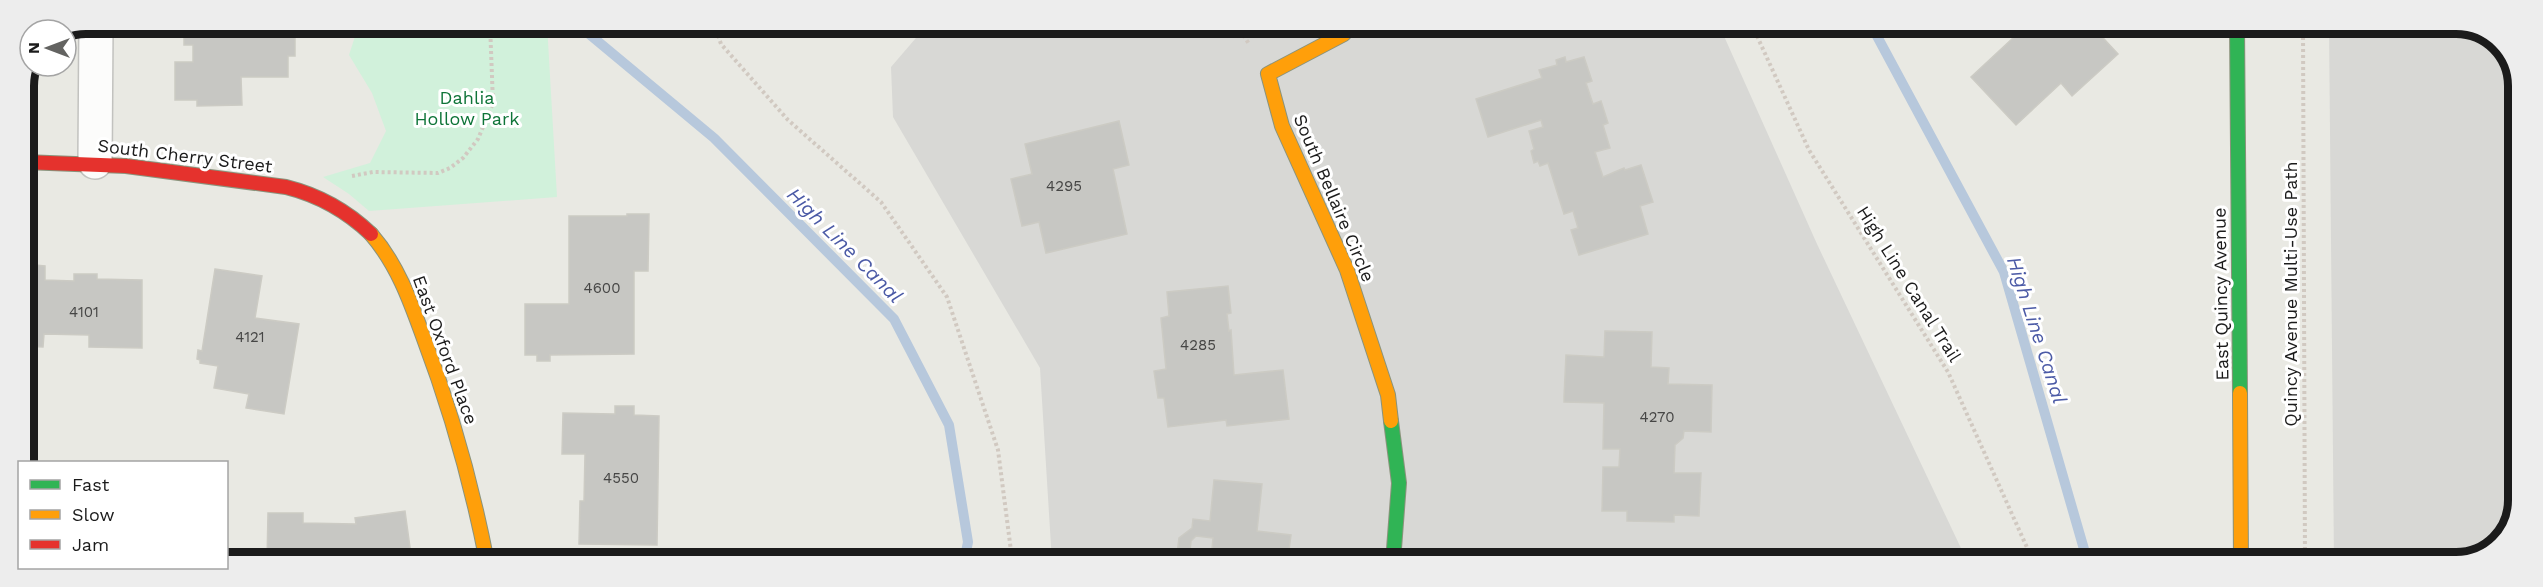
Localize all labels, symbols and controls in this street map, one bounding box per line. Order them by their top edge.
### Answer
north arrow [18,18,78,78]
text: N [24,42,43,54]
park label: Dahlia Hollow Park [415,87,519,129]
street label: South Bellaire Circle [1290,111,1379,285]
street label: South Cherry Street [96,134,274,177]
street label: Quincy Avenue Multi-Use Path [2280,161,2301,427]
house number: 4295 [1046,177,1082,195]
water label: High Line Canal [782,182,908,308]
street label: High Line Canal Trail [1853,202,1966,366]
street label: East Quincy Avenue [2208,207,2233,381]
water label: High Line Canal [2002,253,2072,407]
street label: East Oxford Place [409,273,482,427]
house number: 4600 [584,279,620,297]
house number: 4101 [69,303,99,321]
house number: 4121 [235,328,265,346]
house number: 4285 [1180,336,1216,354]
house number: 4270 [1639,408,1675,426]
legend [18,461,228,569]
house number: 4550 [603,469,639,487]
text: Fast [72,474,110,495]
text: Slow [72,504,115,525]
text: Jam [72,534,109,555]

